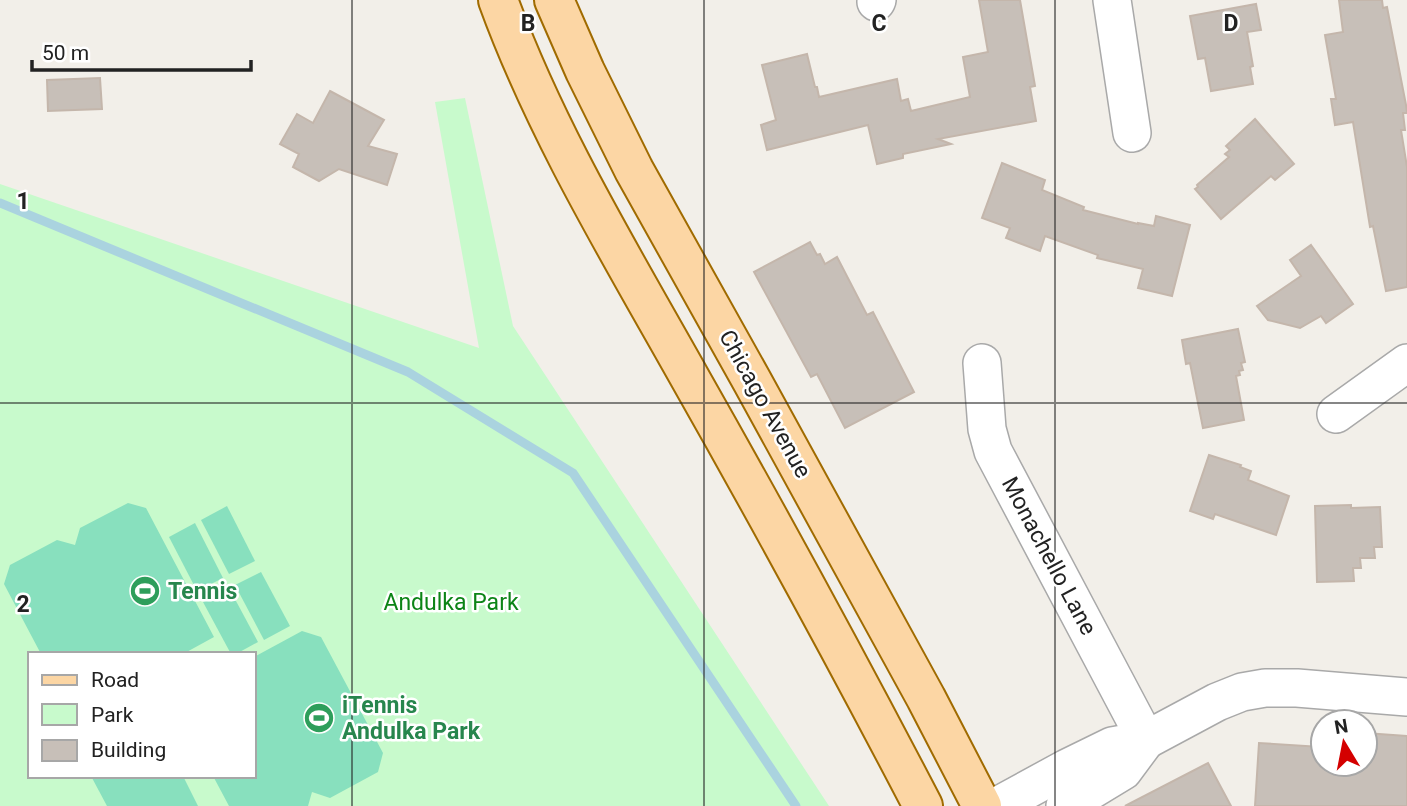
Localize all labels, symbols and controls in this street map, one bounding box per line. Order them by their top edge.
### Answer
text: B [521,10,535,37]
text: C [871,10,887,37]
text: D [1224,10,1238,37]
scale bar [32,28,250,72]
text: 50 m [42,41,89,65]
text: 1 [16,188,30,215]
street label: Chicago Avenue [713,325,817,483]
street label: Monachello Lane [996,472,1102,640]
sports icon: Tennis [128,574,162,608]
place label: Tennis [168,578,237,605]
park label: Andulka Park [383,589,519,616]
text: 2 [16,591,30,618]
legend [28,652,256,778]
text: Road [91,668,139,692]
place label: iTennis Andulka Park [342,692,481,745]
sports icon: iTennis Andulka Park [302,701,336,735]
text: Park [91,703,134,727]
north arrow [1309,708,1379,778]
text: N [1333,714,1350,739]
text: Building [91,738,166,762]

